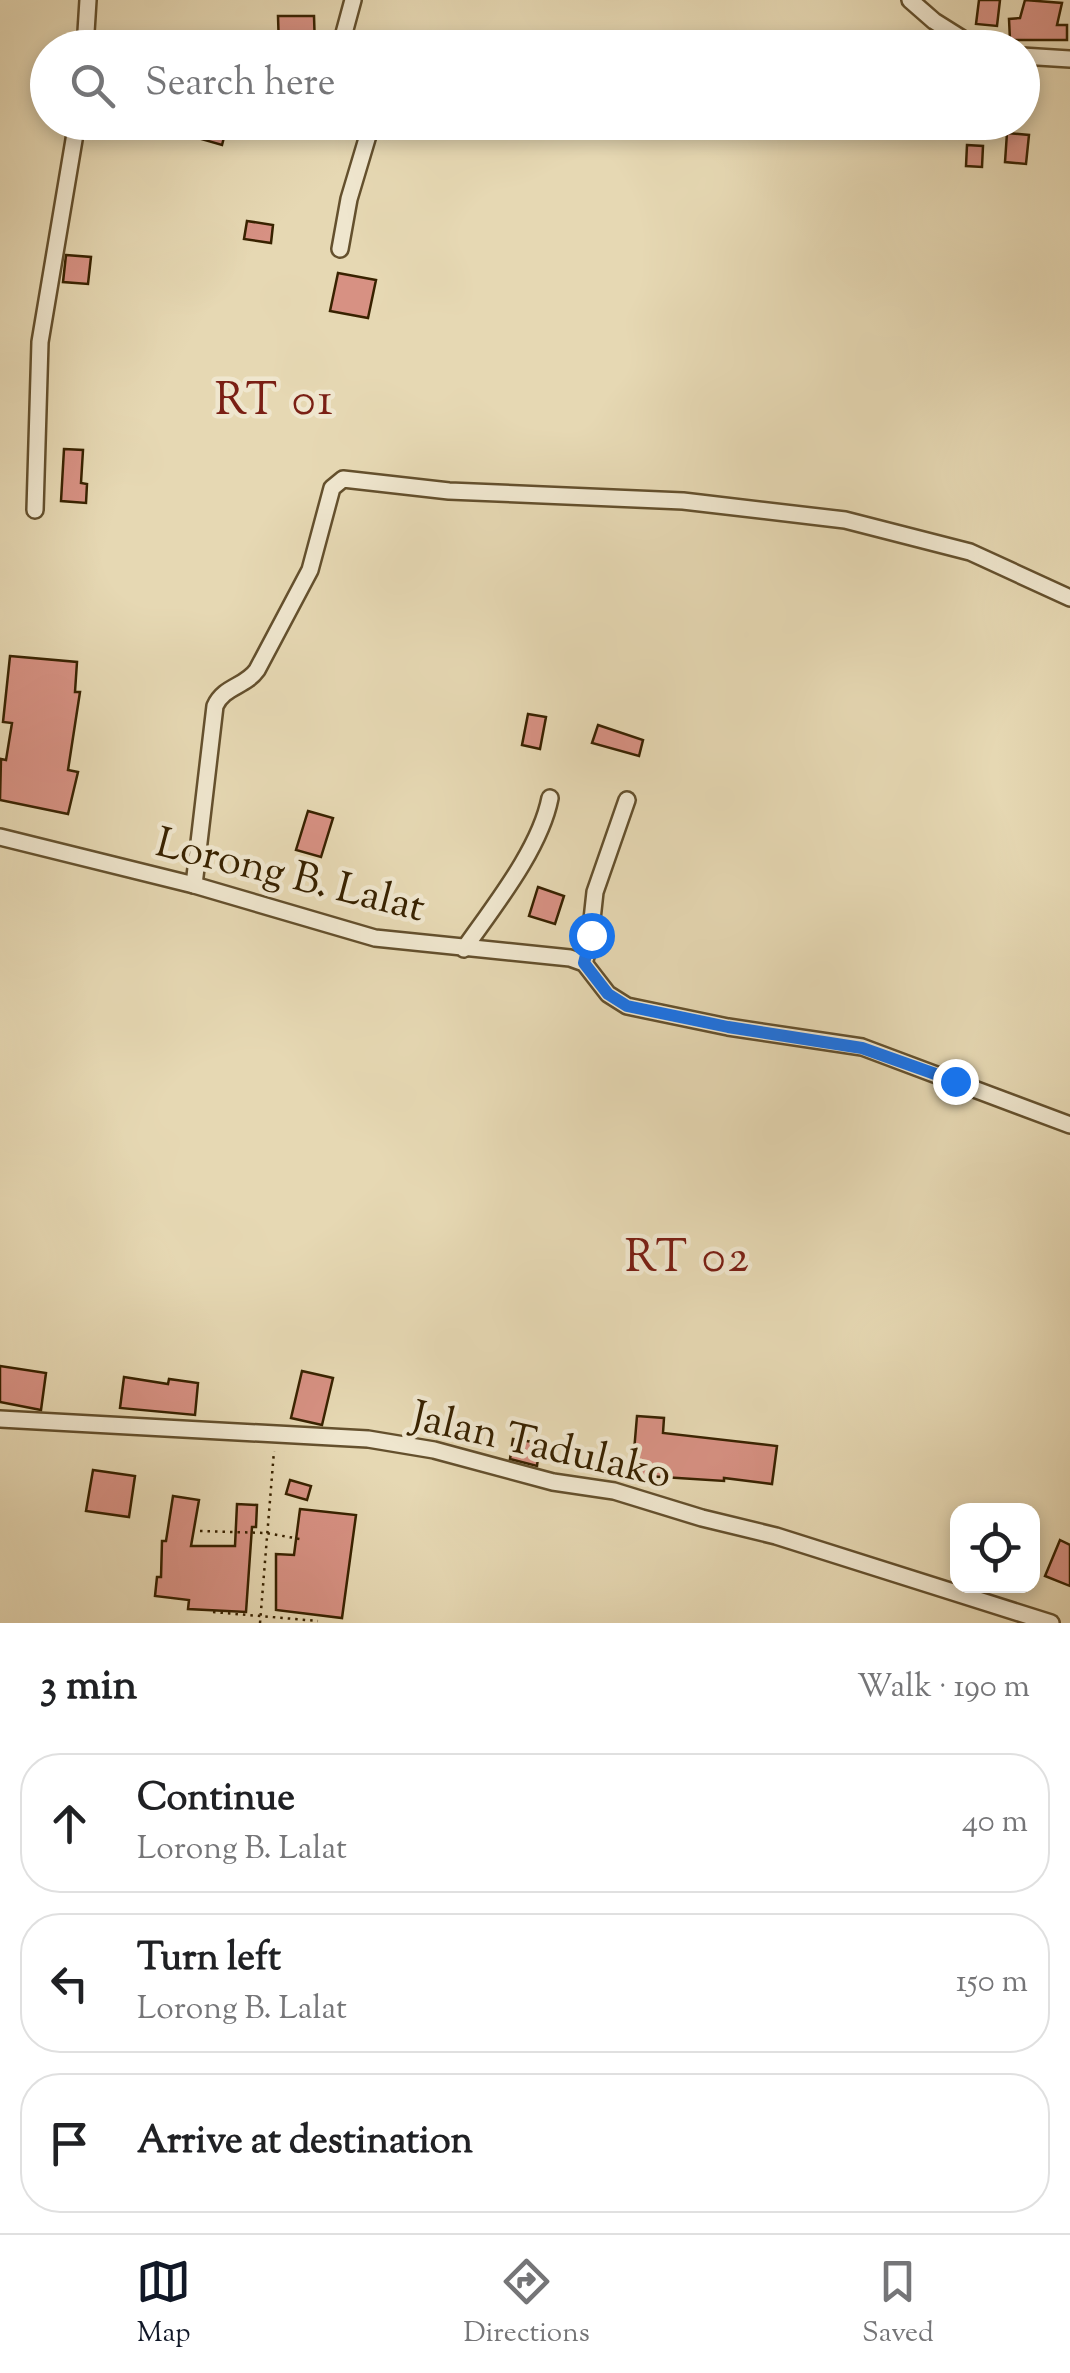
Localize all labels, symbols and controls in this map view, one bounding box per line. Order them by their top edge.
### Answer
search box [30,30,1040,140]
icon: search [65,58,120,113]
text: Search here [145,58,336,112]
district label: RT 01 [215,371,335,436]
street label: Lorong B. Lalat [149,815,431,940]
route start [569,913,615,959]
route end [933,1059,979,1105]
district label: RT 02 [625,1228,751,1293]
street label: Jalan Tadulako [403,1388,677,1507]
map controls [950,1503,1040,1593]
button: locate [950,1503,1040,1593]
text: 3 min [40,1658,137,1718]
text: Walk · 190 m [857,1665,1030,1711]
text: Continue [137,1773,295,1827]
icon: ahead [42,1796,97,1851]
text: 40 m [962,1800,1028,1846]
text: Lorong B. Lalat [137,1827,347,1873]
text: Turn left [137,1933,281,1987]
icon: left [42,1956,97,2011]
text: 150 m [956,1960,1028,2006]
text: Lorong B. Lalat [137,1987,347,2033]
icon: arrive [42,2116,97,2171]
text: Arrive at destination [137,2116,473,2170]
tab: Map [136,2254,191,2354]
tab: Directions [463,2254,590,2354]
tab: Saved [862,2254,934,2354]

